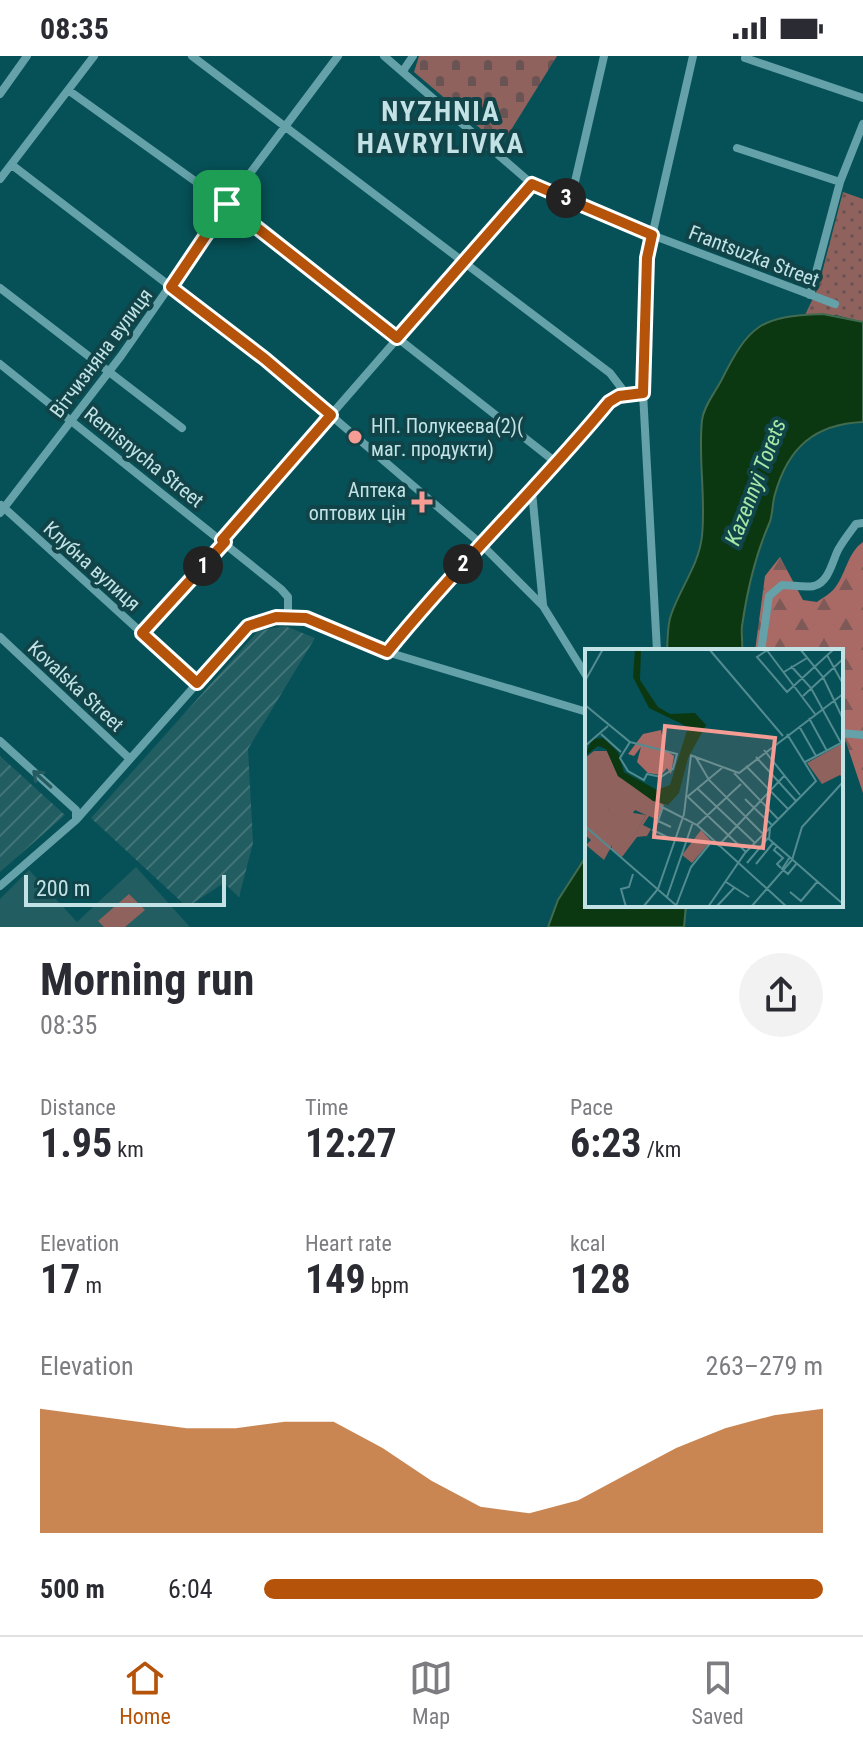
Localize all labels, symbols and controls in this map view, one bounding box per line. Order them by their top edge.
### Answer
text: 08:35 [40,11,109,46]
district label: NYZHNIA HAVRYLIVKA [357,95,525,160]
pin [193,170,261,238]
pin: 3 [546,178,586,218]
icon: arrive [205,182,249,226]
text: 3 [560,185,572,210]
street label: Frantsuzka Street [685,220,823,292]
street label: Вітчизняна вулиця [45,284,157,422]
street label: Remisnycha Street [79,402,209,512]
place label: НП. Полукеєва(2)( маг. продукти) [371,414,523,461]
water label: Kazennyi Torets [720,416,791,549]
marker: НП. Полукеєва(2)( маг. продукти) [346,428,364,446]
place label: Аптека оптових цін [309,478,406,525]
marker: Аптека оптових цін [413,493,431,511]
street label: Клубна вулиця [39,516,145,616]
pin: 2 [443,544,483,584]
pin: 1 [183,546,223,586]
text: 2 [457,551,469,576]
text: 1 [197,553,209,578]
street label: Kovalska Street [23,636,129,737]
inset map [585,649,843,907]
one-way arrow [32,770,52,788]
scale bar [24,871,226,907]
text: 200 m [36,876,90,901]
button: share [739,953,823,1037]
text: Morning run [40,954,254,1006]
text: 08:35 [40,1010,97,1040]
text: Distance [40,1095,116,1120]
text: Time [305,1095,348,1120]
text: Pace [570,1095,613,1120]
text: 1.95 [40,1120,112,1167]
text: 12:27 [305,1120,397,1167]
text: 6:23 [570,1120,642,1167]
text: km [112,1137,144,1162]
text: /km [642,1137,681,1162]
text: Elevation [40,1231,119,1256]
text: Heart rate [305,1231,392,1256]
text: kcal [570,1231,605,1256]
text: 17 [40,1256,80,1303]
text: 149 [305,1256,366,1303]
text: 128 [570,1256,631,1303]
text: m [80,1273,102,1298]
text: bpm [366,1273,409,1298]
text: Elevation [40,1351,134,1381]
text: 263–279 m [706,1351,823,1381]
text: 500 m [40,1574,105,1604]
text: 6:04 [168,1574,213,1604]
tab: Home [119,1656,171,1729]
tab: Map [409,1656,453,1729]
tab: Saved [692,1656,744,1729]

